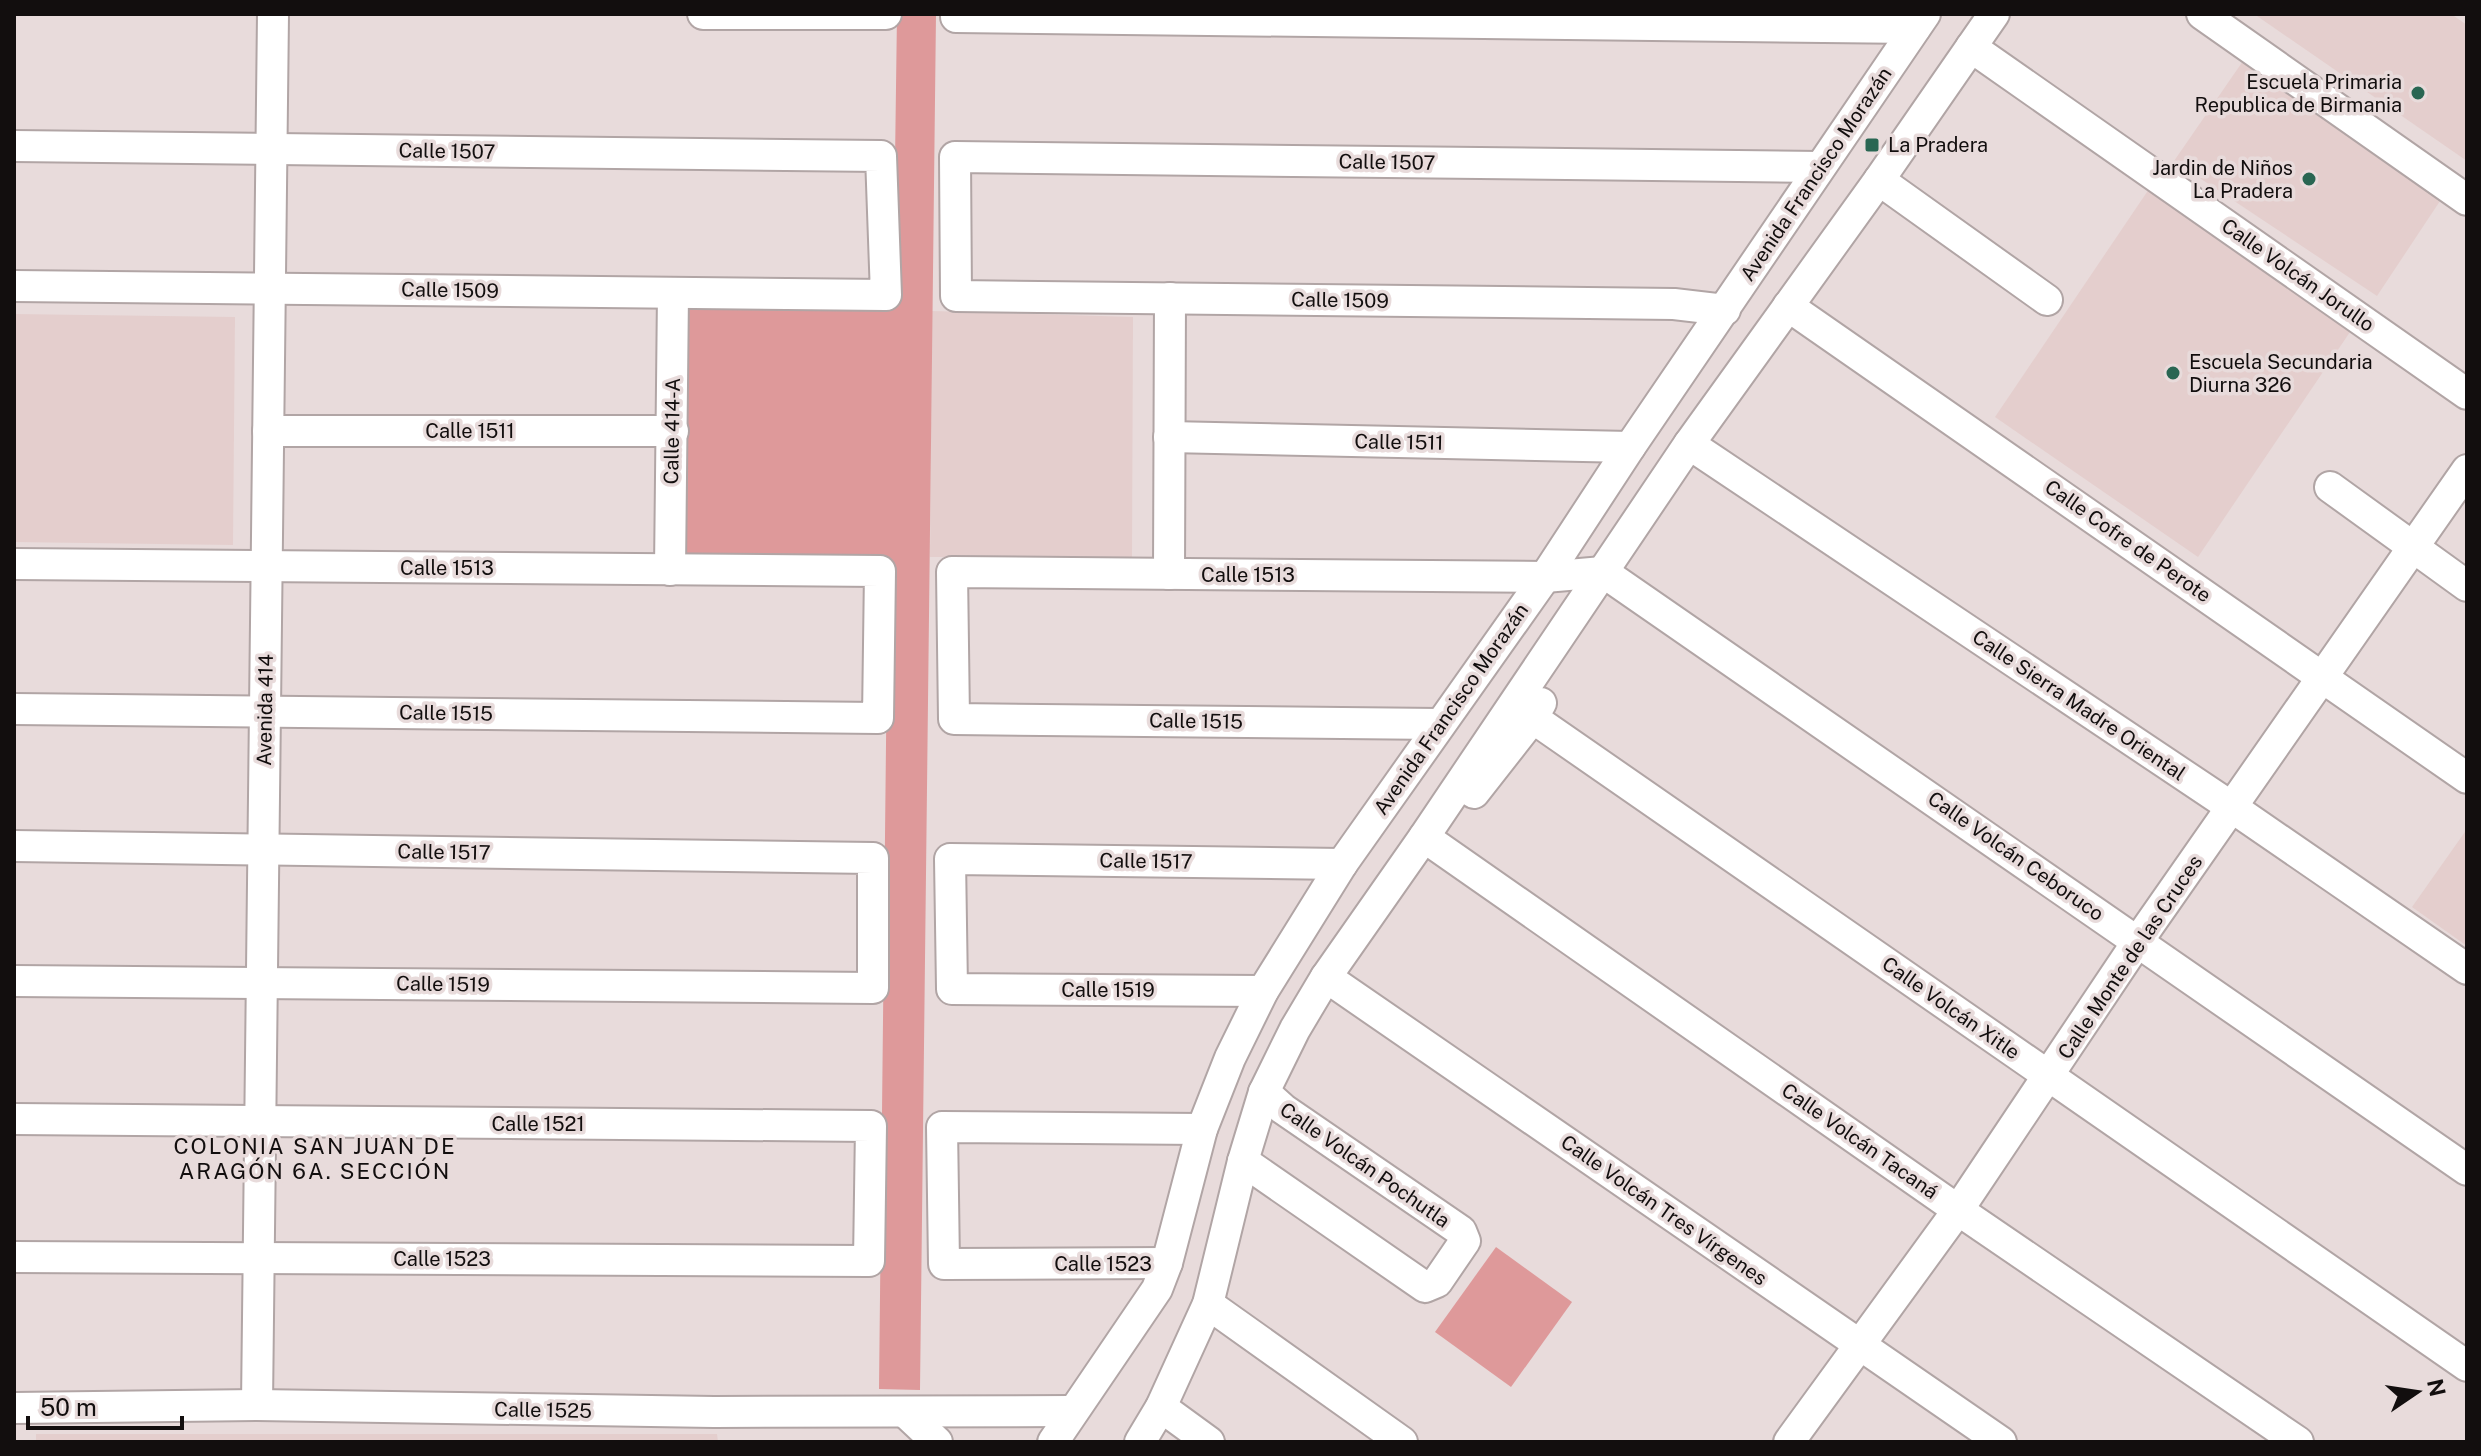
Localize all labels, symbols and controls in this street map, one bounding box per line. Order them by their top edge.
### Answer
street label: Avenida Francisco Morazán [1735,62,1897,286]
place label: Escuela Primaria Republica de Birmania [2194,70,2402,117]
marker: Escuela Primaria Republica de Birmania [2409,84,2427,102]
place label: La Pradera [1888,133,1988,157]
marker: La Pradera [1863,136,1881,154]
street label: Calle 1507 [398,138,496,164]
street label: Calle 1507 [1338,149,1436,175]
place label: Jardin de Niños La Pradera [2152,156,2293,203]
marker: Jardin de Niños La Pradera [2300,170,2318,188]
street label: Calle Volcán Jorullo [2217,213,2379,337]
street label: Calle 1509 [401,277,499,303]
street label: Calle 1509 [1291,287,1389,313]
place label: Escuela Secundaria Diurna 326 [2189,350,2373,397]
marker: Escuela Secundaria Diurna 326 [2164,364,2182,382]
street label: Calle 414-A [659,377,685,485]
street label: Calle 1511 [425,419,515,443]
street label: Calle 1511 [1354,429,1444,455]
street label: Calle Cofre de Perote [2040,475,2216,607]
street label: Calle 1513 [400,556,494,580]
street label: Calle 1513 [1201,563,1295,587]
street label: Avenida Francisco Morazán [1369,599,1533,819]
street label: Calle Sierra Madre Oriental [1968,625,2190,785]
street label: Avenida 414 [252,654,278,766]
street label: Calle 1515 [399,700,493,726]
street label: Calle 1515 [1149,708,1243,734]
street label: Calle Volcán Ceboruco [1923,786,2109,926]
street label: Calle 1517 [397,839,491,865]
street label: Calle 1517 [1099,848,1193,874]
street label: Calle Monte de las Cruces [2053,851,2207,1063]
street label: Calle Volcán Xitle [1878,952,2024,1064]
street label: Calle 1519 [396,971,490,997]
street label: Calle 1519 [1061,978,1155,1002]
street label: Calle Volcán Tacaná [1777,1078,1943,1204]
street label: Calle Volcán Pochutla [1275,1097,1455,1233]
street label: Calle 1521 [491,1112,585,1136]
street label: Calle Volcán Tres Vírgenes [1556,1130,1772,1290]
district label: COLONIA SAN JUAN DE ARAGÓN 6A. SECCIÓN [173,1133,457,1184]
street label: Calle 1523 [393,1247,491,1271]
street label: Calle 1523 [1054,1252,1152,1276]
north arrow [2377,1352,2457,1432]
text: N [2422,1376,2451,1399]
scale bar [28,1380,182,1430]
text: 50 m [40,1393,97,1421]
street label: Calle 1525 [494,1397,592,1423]

